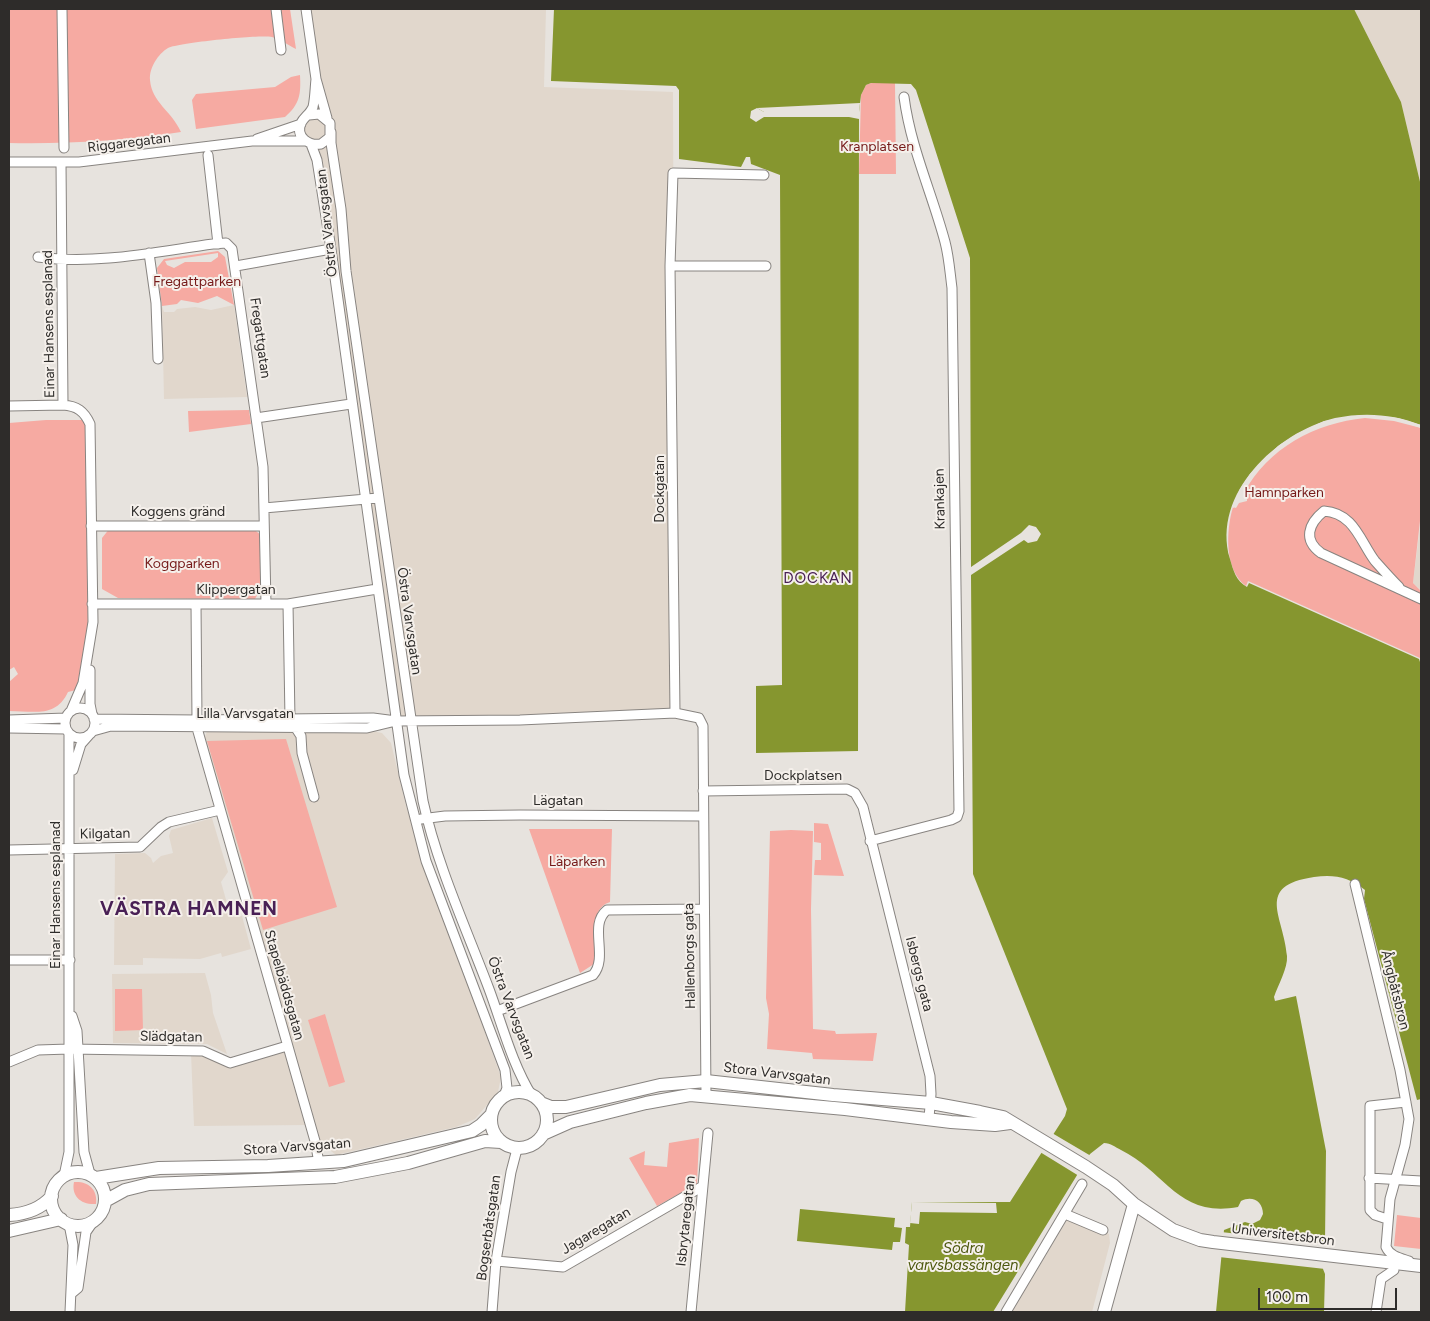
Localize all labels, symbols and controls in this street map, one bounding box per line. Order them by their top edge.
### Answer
street label: Riggaregatan [87,130,171,156]
park label: Kranplatsen [840,139,914,155]
street label: Östra Varvsgatan [313,168,341,278]
street label: Einar Hansens esplanad [39,250,59,398]
park label: Fregattparken [153,274,241,290]
street label: Fregattgatan [246,297,274,379]
street label: Dockgatan [652,455,668,523]
street label: Krankajen [931,468,949,530]
park label: Hamnparken [1244,485,1324,501]
street label: Koggens gränd [131,504,225,520]
park label: Koggparken [144,556,220,572]
street label: Östra Varvsgatan [393,566,425,676]
district label: DOCKAN [782,570,854,588]
street label: Klippergatan [196,582,276,598]
street label: Lilla Varvsgatan [196,706,294,722]
street label: Dockplatsen [764,768,842,784]
street label: Lägatan [533,793,583,809]
street label: Einar Hansens esplanad [48,821,64,969]
street label: Kilgatan [80,825,130,843]
park label: Läparken [549,854,605,870]
district label: VÄSTRA HAMNEN [98,898,280,920]
street label: Hallenborgs gata [681,903,699,1009]
street label: Stapelbäddsgatan [260,928,308,1042]
street label: Isbergs gata [902,935,936,1013]
street label: Ångbåtsbron [1377,948,1413,1032]
street label: Östra Varvsgatan [484,954,538,1062]
street label: Slädgatan [140,1028,202,1046]
street label: Stora Varvsgatan [723,1059,831,1089]
street label: Stora Varvsgatan [243,1135,351,1159]
street label: Bogserbåtsgatan [473,1174,505,1282]
street label: Isbrytaregatan [673,1175,699,1267]
street label: Jagaregatan [558,1204,634,1258]
street label: Universitetsbron [1230,1220,1336,1250]
water label: Södra varvsbassängen [908,1240,1018,1275]
scale bar [1260,1278,1399,1310]
text: 100 m [1266,1288,1308,1306]

